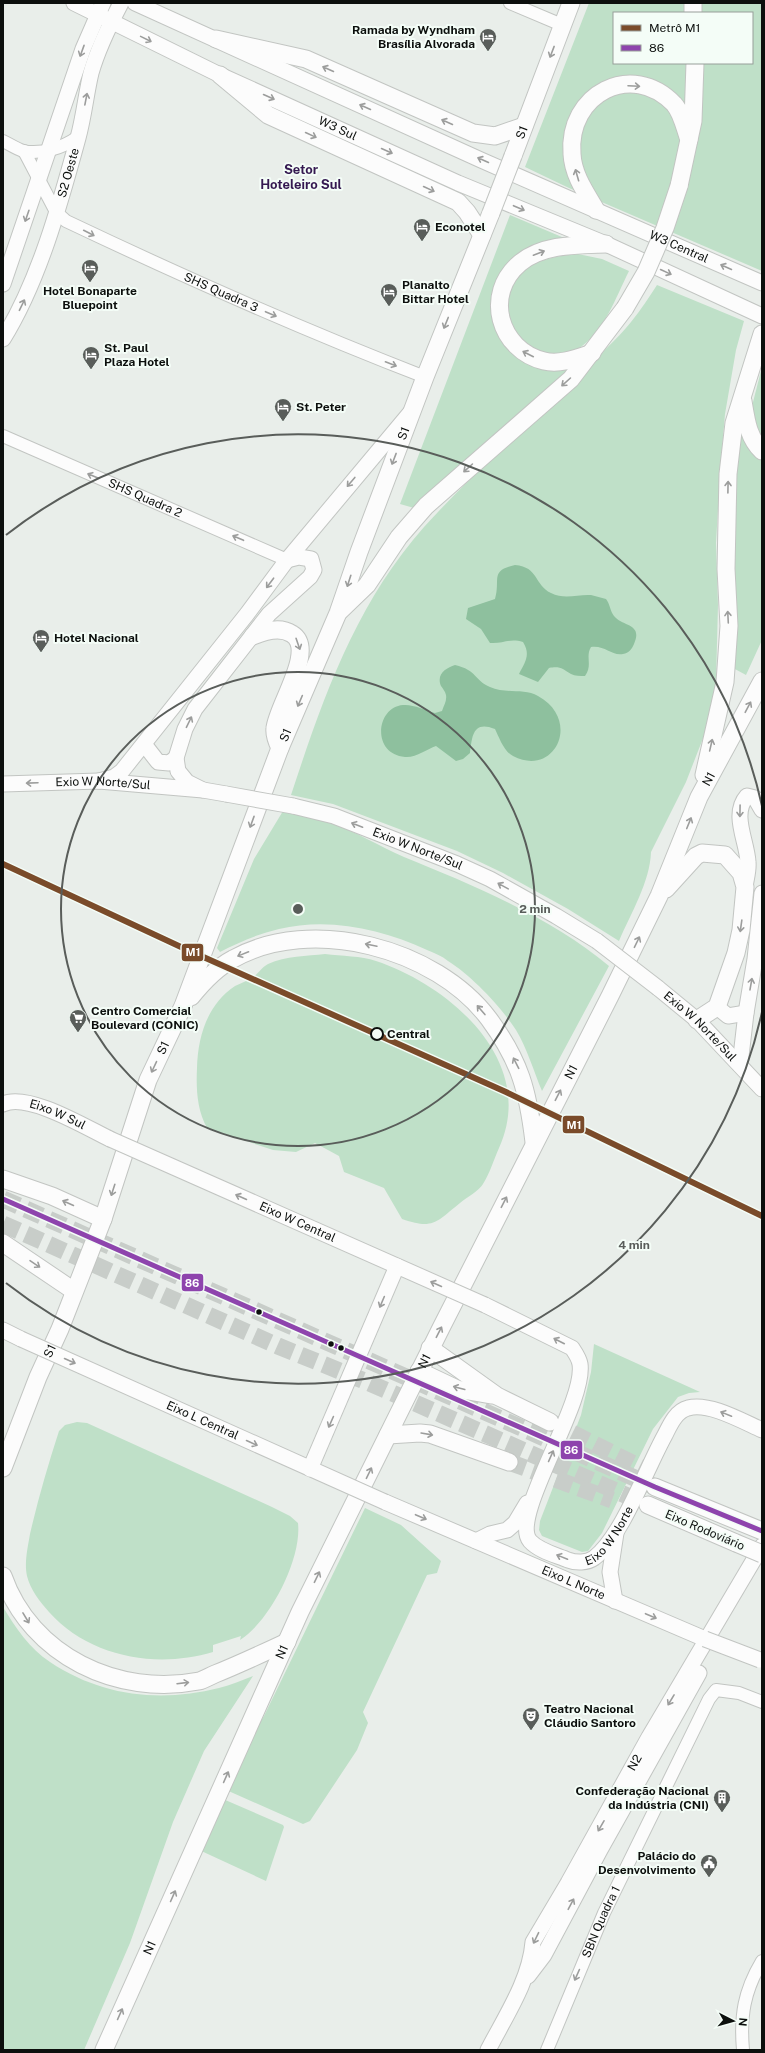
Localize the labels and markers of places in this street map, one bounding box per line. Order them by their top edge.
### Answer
place label: Ramada by Wyndham Brasília Alvorada [352,23,475,51]
hotel icon: Ramada by Wyndham Brasília Alvorada [478,27,498,52]
hotel icon: Econotel [412,217,432,242]
place label: Econotel [435,220,486,234]
hotel icon: Hotel Bonaparte Bluepoint [80,258,100,283]
place label: Planalto Bittar Hotel [402,278,469,306]
hotel icon: Planalto Bittar Hotel [379,282,399,307]
place label: Hotel Bonaparte Bluepoint [43,284,137,312]
place label: St. Paul Plaza Hotel [104,341,170,369]
hotel icon: St. Paul Plaza Hotel [81,345,101,370]
hotel icon: St. Peter [273,397,293,422]
place label: St. Peter [296,400,346,414]
hotel icon: Hotel Nacional [31,628,51,653]
place label: Hotel Nacional [54,631,139,645]
centre of rings [291,902,305,916]
place label: Centro Comercial Boulevard (CONIC) [91,1004,199,1032]
supermarket icon: Centro Comercial Boulevard (CONIC) [68,1008,88,1033]
marker: Central [370,1027,384,1041]
place label: Central [387,1027,430,1041]
unlabelled marker [254,1307,264,1317]
unlabelled marker [326,1339,336,1349]
unlabelled marker [336,1343,346,1353]
place label: Teatro Nacional Cláudio Santoro [544,1702,636,1730]
theatre icon: Teatro Nacional Cláudio Santoro [521,1706,541,1731]
place label: Confederação Nacional da Indústria (CNI) [575,1784,709,1812]
building icon: Confederação Nacional da Indústria (CNI) [712,1788,732,1813]
place label: Palácio do Desenvolvimento [598,1849,696,1877]
public building icon: Palácio do Desenvolvimento [699,1853,719,1878]

